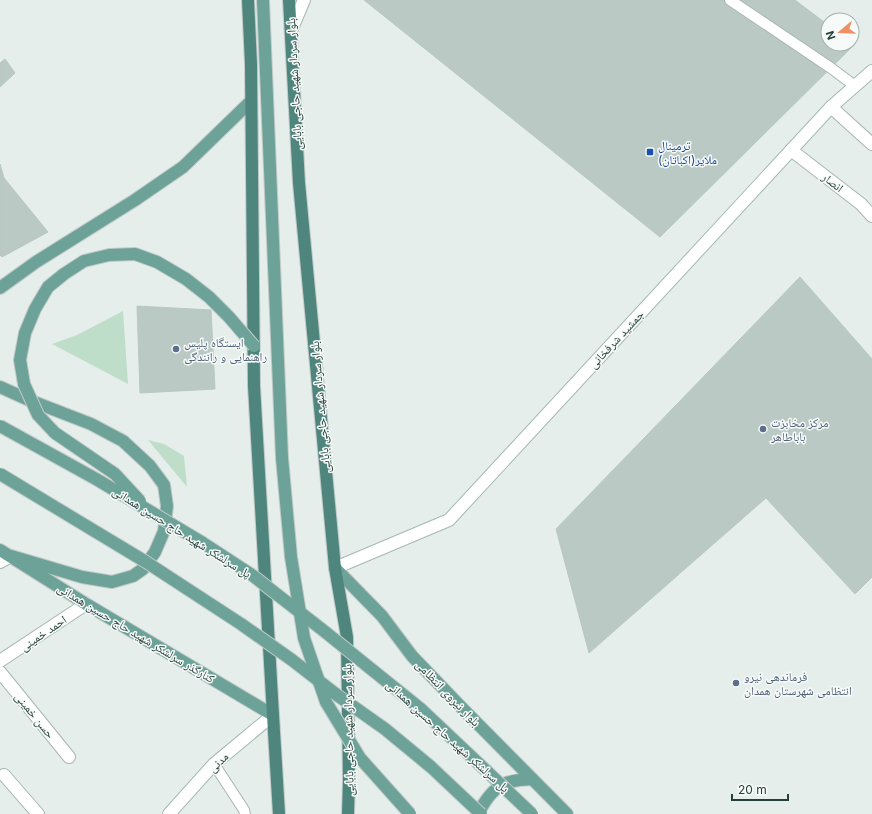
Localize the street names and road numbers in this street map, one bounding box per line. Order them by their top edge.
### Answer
street label: بلوار سردار شهید حاجی بابایی [283,18,305,150]
street label: انصار [818,168,847,195]
street label: جمشید شرفخانی [585,306,647,371]
street label: بلوار سردار شهید حاجی بابایی [307,341,334,473]
street label: پل سرلشکر شهید حاج حسین همدانی [110,483,254,581]
street label: کنارگذر سرلشکر شهید حاج حسین همدانی [55,580,217,686]
street label: احمد خمینی [17,612,69,654]
street label: بلوار نیروی انتظامی [412,657,483,730]
street label: بلوار سردار شهید حاجی بابایی [339,664,357,796]
street label: پل سرلشکر شهید حاج حسین همدانی [383,677,513,796]
street label: حسن خمینی [12,689,58,741]
street label: مدنی [205,749,231,775]

